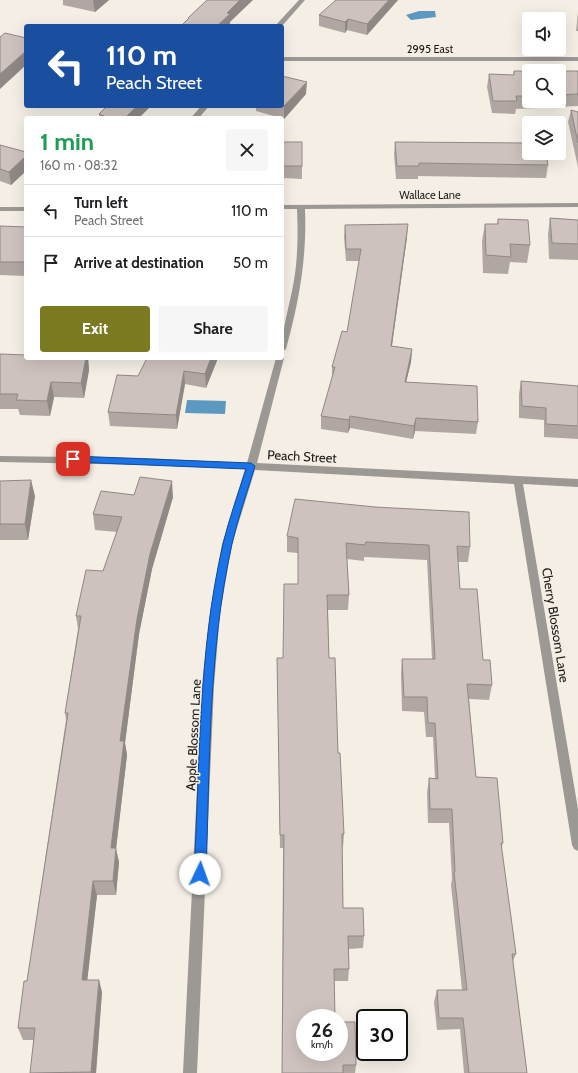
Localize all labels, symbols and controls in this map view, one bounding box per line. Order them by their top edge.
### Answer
map controls [522,12,566,160]
button: sound [522,12,566,56]
text: 110 m [106,38,177,72]
icon: left [40,40,92,92]
street label: 2995 East [407,42,453,56]
button: search [522,64,566,108]
text: Peach Street [106,72,202,94]
button: layers [522,116,566,160]
text: 1 min [40,127,94,156]
button: close [226,129,268,171]
text: 160 m · 08:32 [40,157,117,173]
street label: Wallace Lane [399,188,461,202]
text: Turn left [74,194,128,212]
icon: left [40,200,62,222]
text: 110 m [231,202,268,220]
text: Peach Street [74,212,143,228]
icon: arrive [40,252,62,274]
text: Arrive at destination [74,254,204,272]
text: 50 m [233,254,268,272]
button: Exit [40,306,150,352]
button: Share [158,306,268,352]
pin [56,442,90,476]
street label: Peach Street [267,446,338,466]
icon: arrive [62,448,84,470]
street label: Cherry Blossom Lane [539,566,573,684]
street label: Apple Blossom Lane [182,678,204,791]
position arrow [179,853,221,895]
speed limit sign: 30 [356,1009,408,1061]
text: 26 [311,1018,333,1042]
text: km/h [311,1038,333,1051]

